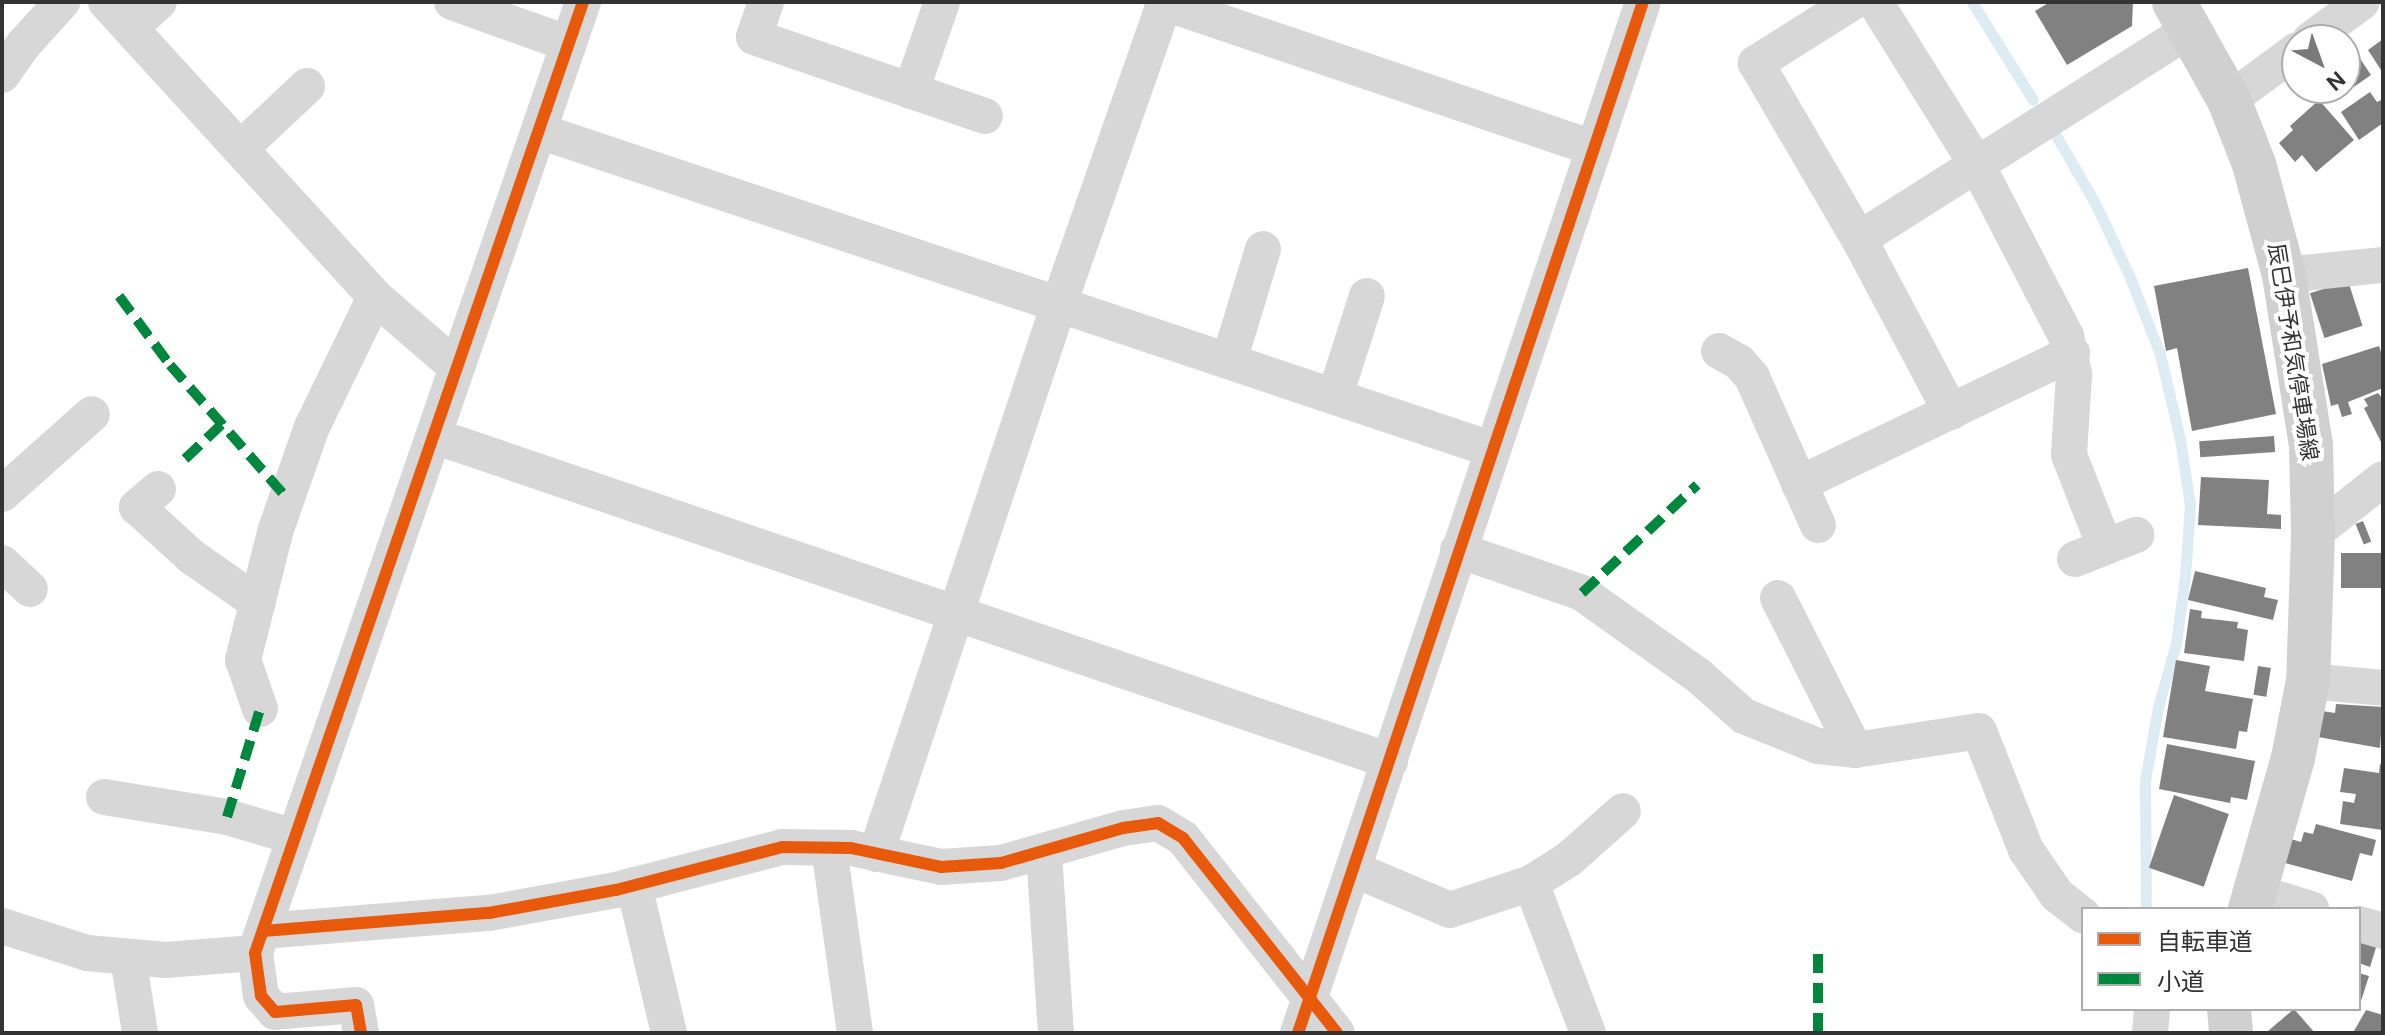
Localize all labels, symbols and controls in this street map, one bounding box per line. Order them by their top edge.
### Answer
north arrow [2281,24,2361,104]
text: N [2320,65,2351,97]
street label: 辰巳伊予和気停車場線 [2263,241,2323,463]
legend [2081,907,2361,1011]
text: 自転車道 [2157,926,2253,957]
text: 小道 [2157,966,2205,997]

